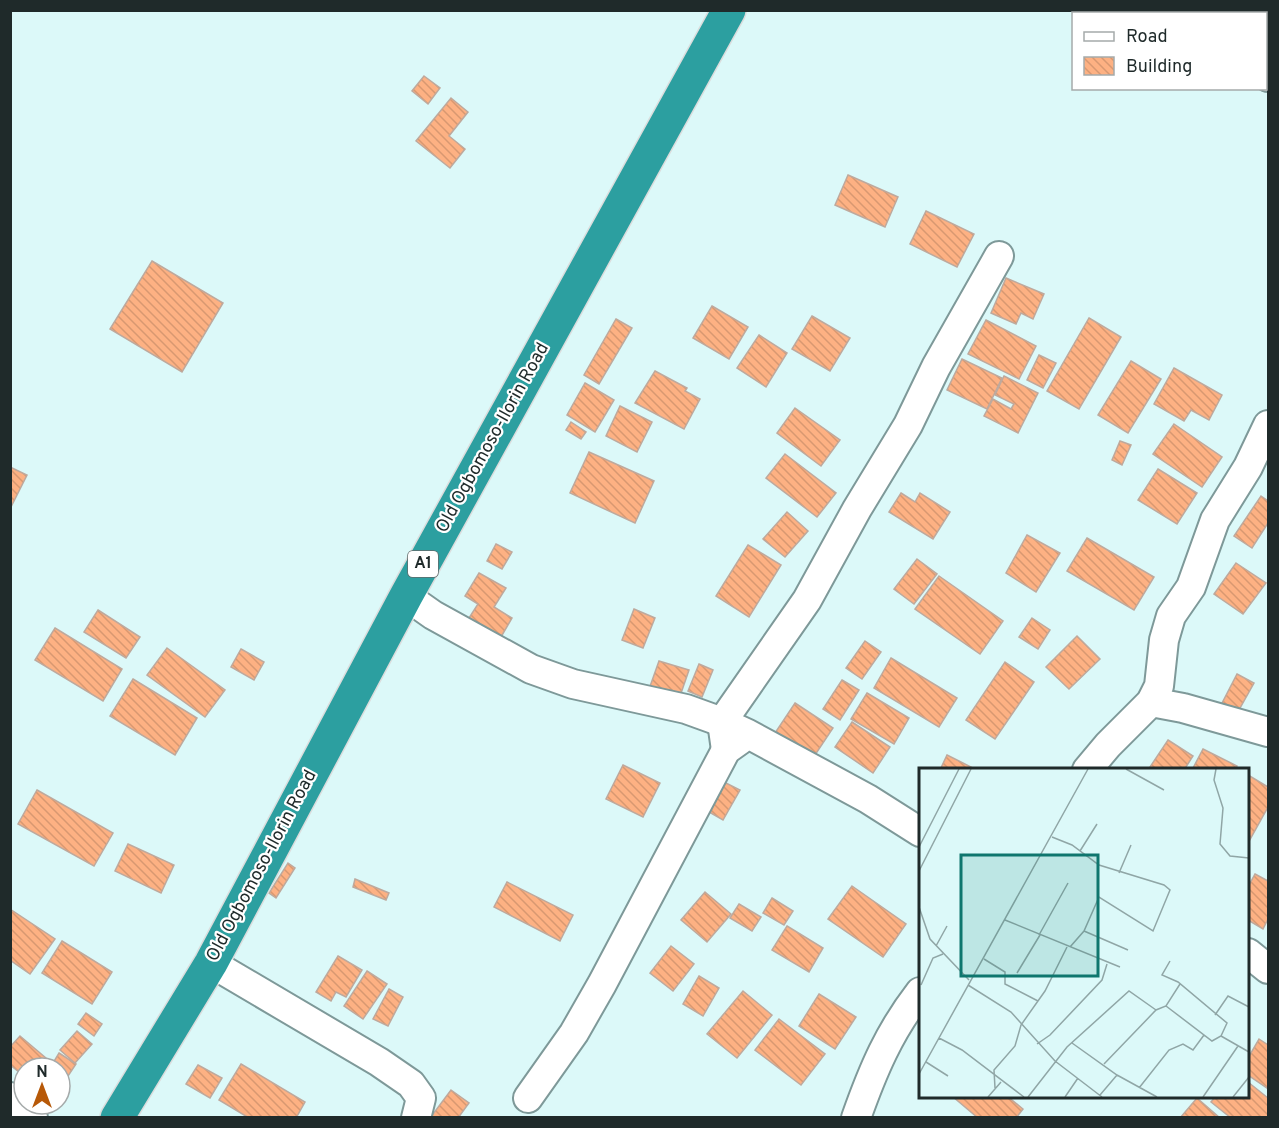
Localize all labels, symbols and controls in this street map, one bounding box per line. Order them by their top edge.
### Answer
legend [1072,12,1267,90]
text: Road [1126,26,1168,49]
text: Building [1126,56,1192,79]
street label: Old Ogbomoso-Ilorin Road [431,339,555,537]
road number: A1 [408,551,438,577]
street label: Old Ogbomoso-Ilorin Road [202,766,322,966]
inset map [919,768,1249,1098]
north arrow [12,1056,72,1116]
text: N [36,1063,48,1083]

